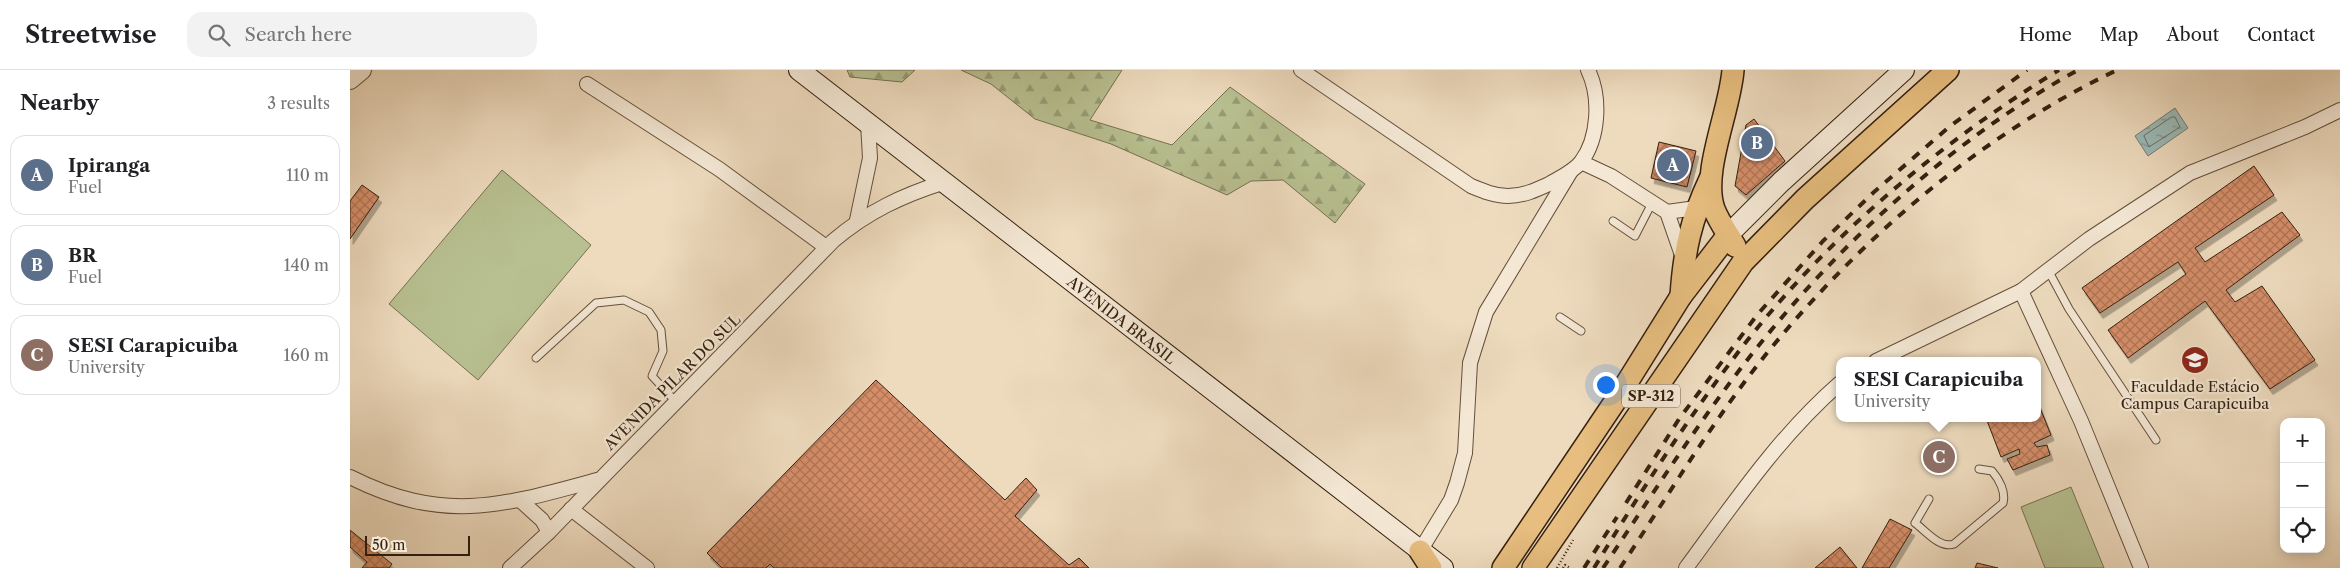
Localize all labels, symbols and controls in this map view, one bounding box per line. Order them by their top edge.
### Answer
search box [187,12,537,57]
text: Streetwise [25,20,157,49]
icon: search [205,21,233,49]
text: Search here [245,23,352,46]
text: Home [2019,24,2072,46]
text: Map [2100,24,2138,46]
text: About [2166,24,2219,46]
text: Contact [2247,24,2315,46]
text: Nearby [20,90,99,115]
text: 3 results [267,93,330,113]
pin: B [1741,124,1773,162]
pin: A [1657,146,1689,184]
text: Ipiranga [68,154,150,177]
text: A [31,165,43,185]
text: 110 m [286,165,329,185]
text: Fuel [68,177,102,197]
text: BR [68,244,97,267]
text: B [31,255,43,275]
text: 140 m [284,255,329,275]
text: Fuel [68,267,102,287]
street label: AVENIDA BRASIL [1063,271,1180,368]
street label: AVENIDA PILAR DO SUL [599,310,744,455]
text: SESI Carapicuiba [68,334,238,357]
text: C [31,345,43,365]
text: 160 m [284,345,329,365]
school or university icon: Faculdade Estácio Campus Carapicuiba [2180,345,2210,375]
text: University [68,357,145,377]
popup [1836,357,2041,422]
text: SESI Carapicuiba [1854,368,2023,391]
your location [1593,372,1619,398]
place label: Faculdade Estácio Campus Carapicuiba [2121,377,2269,413]
road number: SP-312 [1622,384,1680,408]
text: University [1854,391,1931,411]
map controls [2280,418,2325,553]
button: + [2280,418,2325,463]
pin: C [1923,438,1955,476]
button: − [2280,463,2325,508]
button: locate [2280,508,2325,553]
scale bar [365,533,470,556]
text: 50 m [372,536,405,554]

